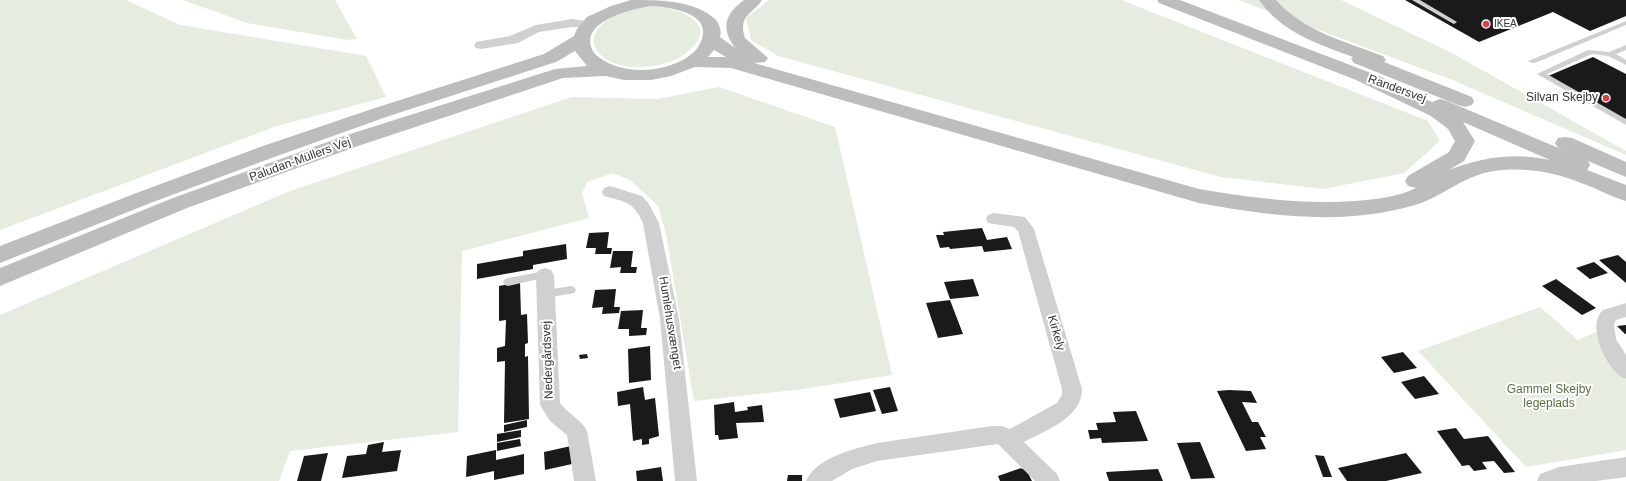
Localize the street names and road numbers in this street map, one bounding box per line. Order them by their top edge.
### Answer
street label: Randersvej [1366,72,1428,106]
street label: Paludan-Müllers Vej [247,135,353,185]
street label: Humlehusvænget [656,275,684,371]
street label: Kirkely [1044,314,1068,352]
street label: Nedergårdsvej [539,321,557,399]

